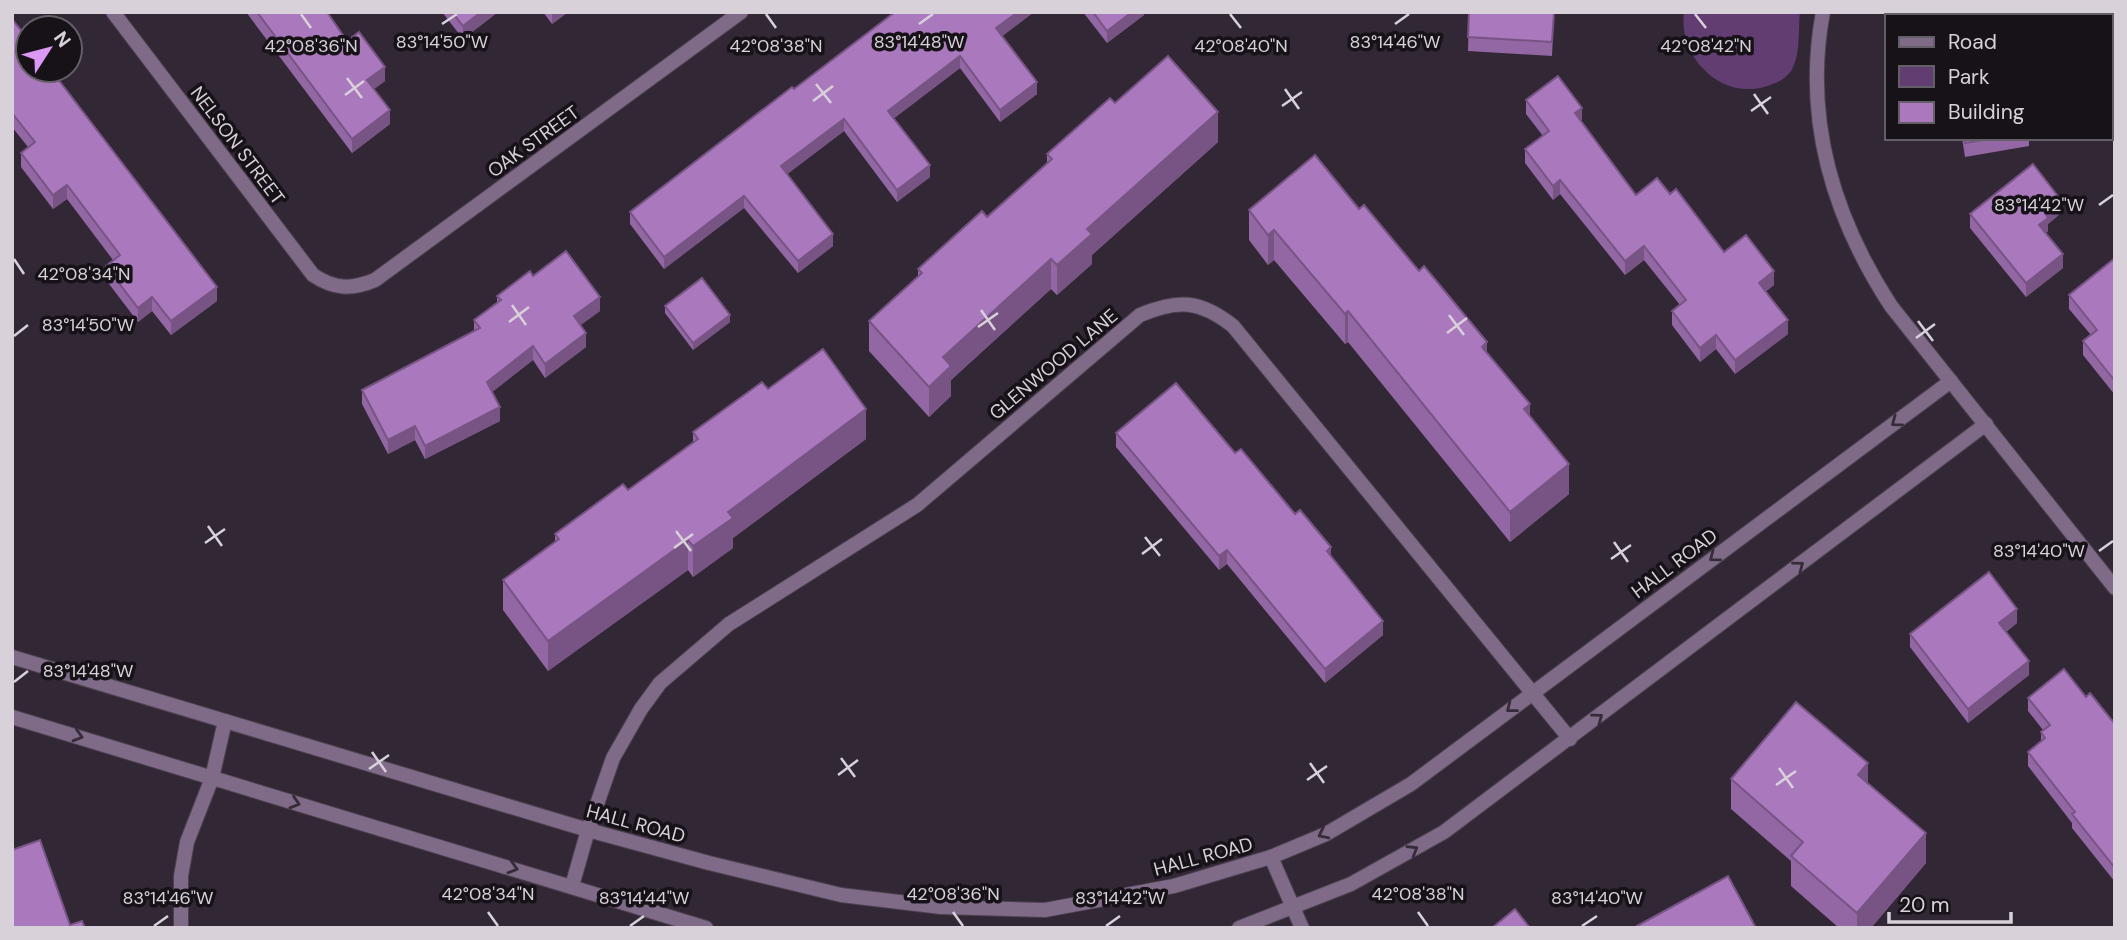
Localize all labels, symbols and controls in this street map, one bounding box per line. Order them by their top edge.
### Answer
north arrow [14,14,84,84]
legend [1885,14,2113,140]
text: N [48,26,77,52]
text: Road [1948,28,1997,56]
text: 83°14'50"W [396,30,488,54]
text: 83°14'48"W [874,30,964,54]
text: 83°14'46"W [1349,30,1441,54]
text: 42°08'36"N [264,34,358,58]
text: 42°08'38"N [730,34,822,58]
text: 42°08'40"N [1194,34,1288,58]
text: 42°08'42"N [1660,34,1752,58]
text: Park [1948,63,1990,91]
street label: NELSON STREET [185,81,291,210]
text: Building [1948,98,2025,126]
street label: OAK STREET [483,100,584,183]
text: 83°14'42"W [1994,193,2084,217]
text: 42°08'34"N [38,262,130,286]
street label: GLENWOOD LANE [984,303,1123,425]
text: 83°14'50"W [42,313,134,337]
one-way arrow [1892,414,1904,426]
street label: HALL ROAD [1626,523,1722,604]
text: 83°14'40"W [1993,539,2085,563]
one-way arrow [1709,549,1722,562]
one-way arrow [1791,561,1803,574]
text: 83°14'48"W [43,659,133,683]
one-way arrow [1507,699,1519,712]
one-way arrow [1590,713,1602,726]
one-way arrow [71,728,83,743]
one-way arrow [289,794,301,809]
street label: HALL ROAD [584,798,688,849]
one-way arrow [1318,826,1330,840]
street label: HALL ROAD [1151,831,1255,882]
one-way arrow [1406,845,1419,858]
one-way arrow [507,859,519,874]
scale bar [1889,880,2011,924]
text: 42°08'34"N [442,882,534,906]
text: 42°08'36"N [906,882,1000,906]
text: 42°08'38"N [1372,882,1464,906]
text: 83°14'46"W [122,886,214,910]
text: 83°14'44"W [599,886,689,910]
text: 83°14'42"W [1075,886,1165,910]
text: 83°14'40"W [1551,886,1643,910]
text: 20 m [1899,891,1950,919]

